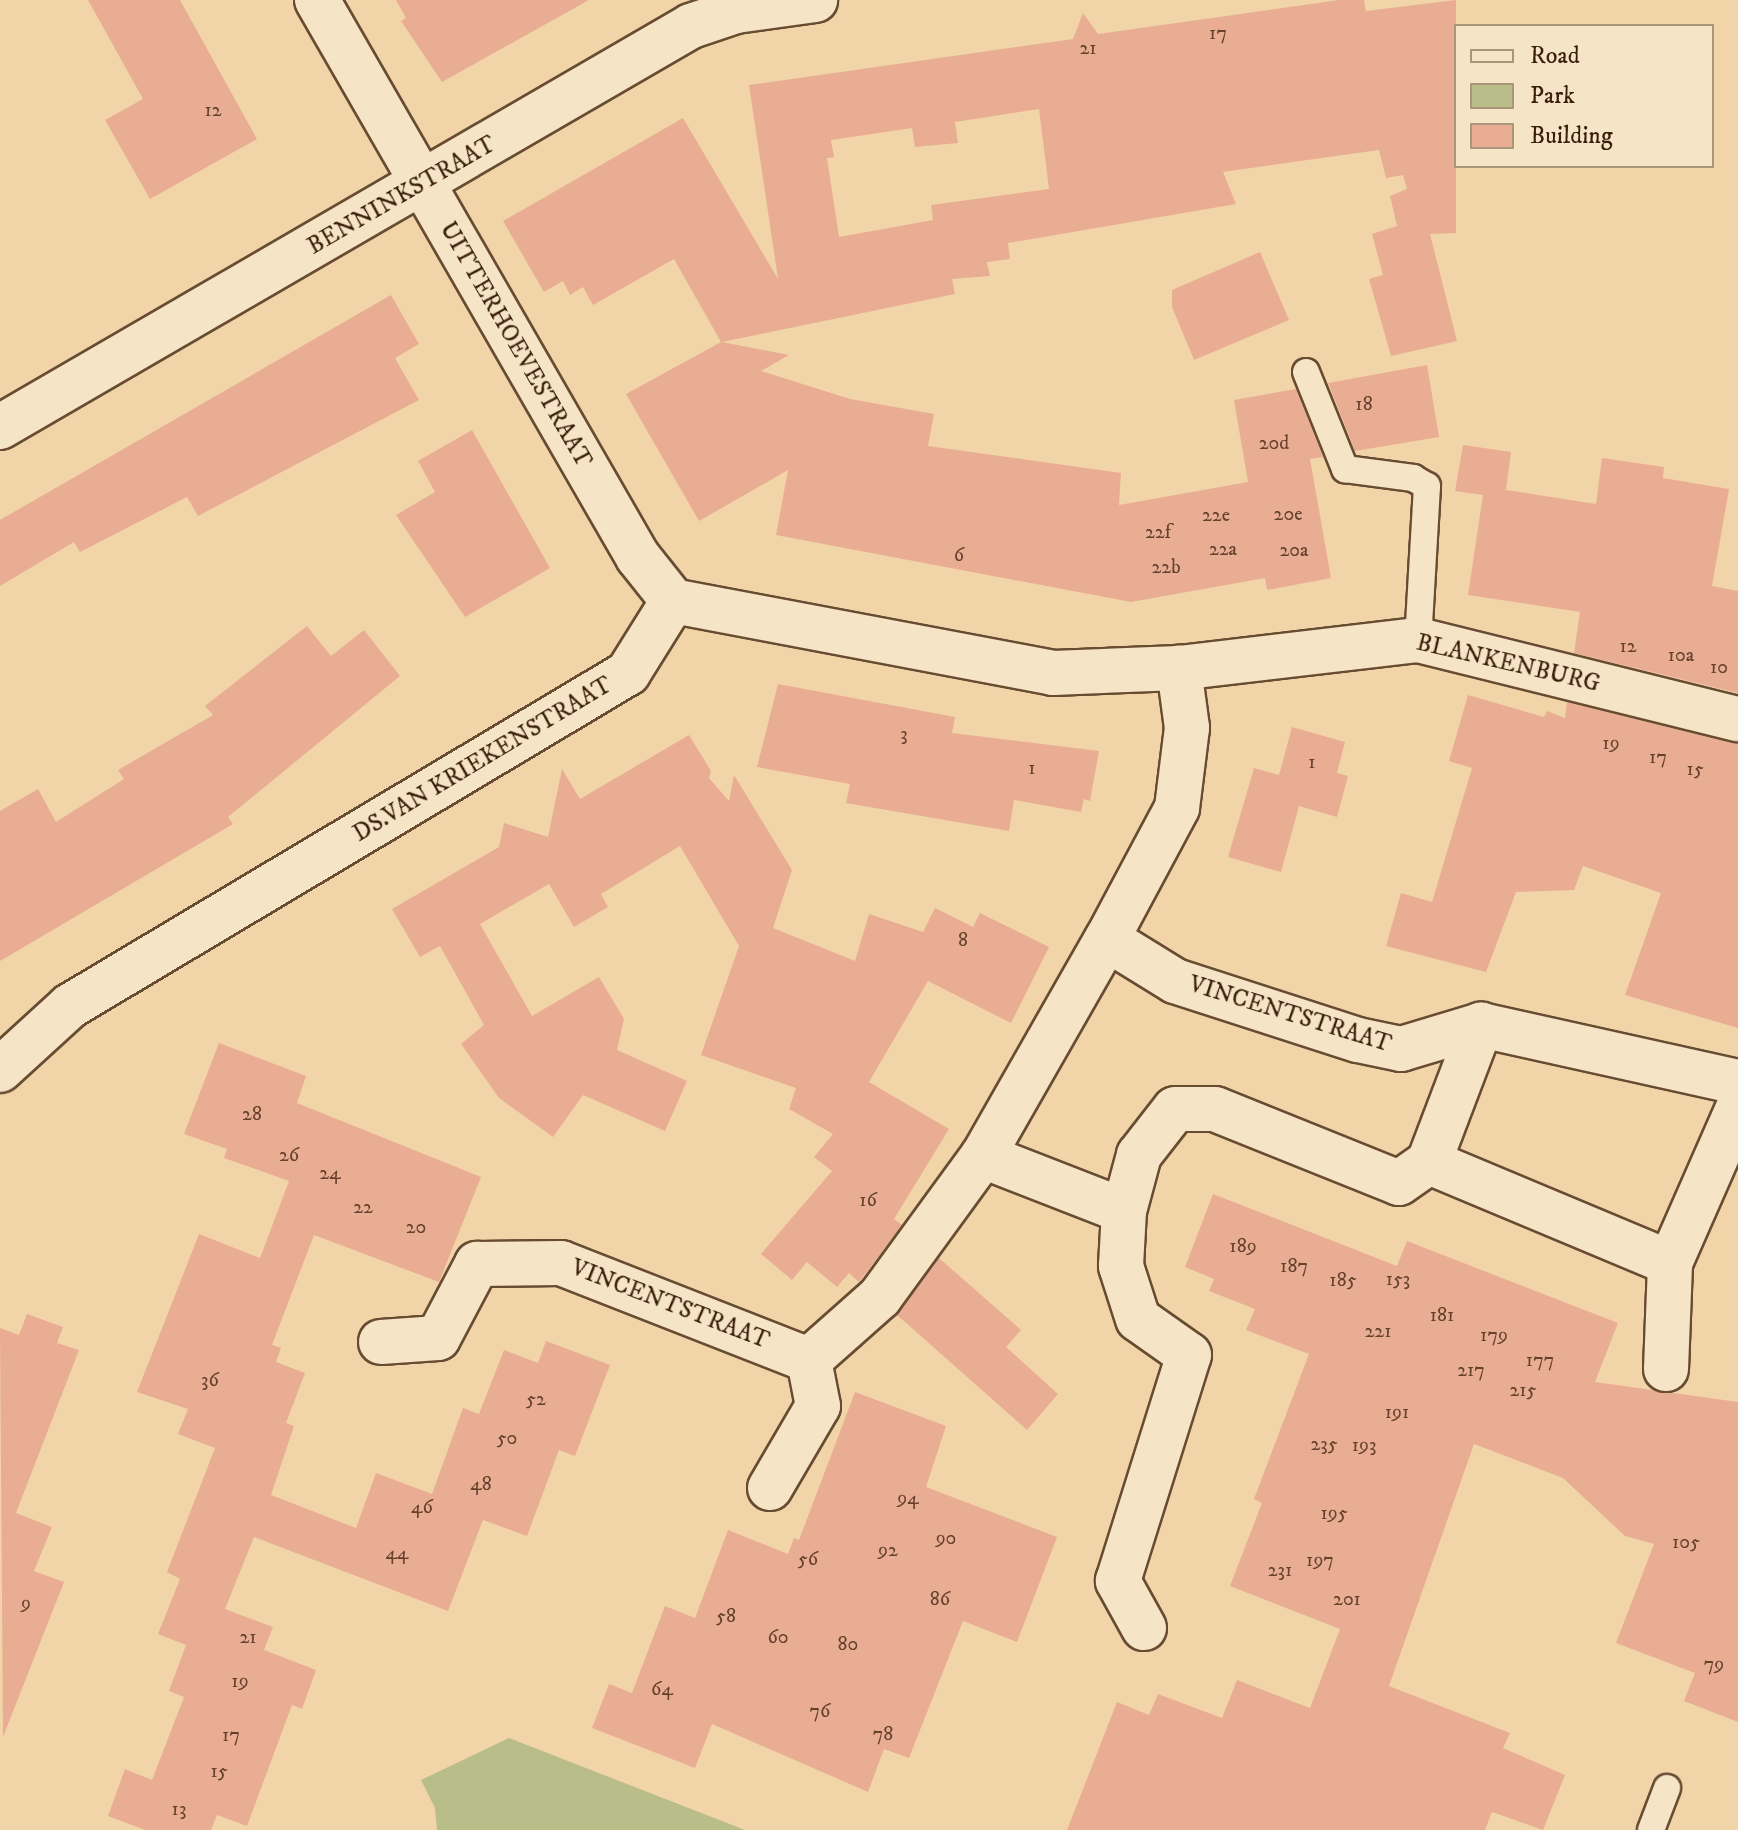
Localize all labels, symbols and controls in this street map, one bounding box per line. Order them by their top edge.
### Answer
house number: 17 [1209,21,1227,45]
legend [1454,24,1714,168]
house number: 21 [1079,36,1097,60]
text: Road [1530,41,1580,71]
text: Park [1530,81,1575,111]
house number: 12 [204,98,222,122]
text: Building [1530,121,1613,151]
street label: BENNINKSTRAAT [303,130,501,262]
street label: UITTERHOEVESTRAAT [433,217,597,473]
house number: 18 [1355,392,1373,416]
house number: 20d [1259,431,1289,455]
house number: 20e [1274,502,1302,526]
house number: 22e [1202,503,1230,527]
house number: 22f [1145,520,1171,544]
house number: 22a [1209,537,1237,561]
house number: 20a [1279,538,1309,562]
house number: 6 [954,543,964,567]
house number: 22b [1151,555,1181,579]
street label: BLANKENBURG [1413,629,1603,699]
house number: 12 [1619,634,1637,658]
house number: 10a [1668,643,1694,667]
house number: 10 [1710,655,1728,679]
street label: DS.VAN KRIEKENSTRAAT [348,671,618,849]
house number: 3 [900,722,908,746]
house number: 19 [1602,731,1620,755]
house number: 17 [1649,745,1667,769]
house number: 1 [1308,750,1316,774]
house number: 1 [1028,756,1036,780]
house number: 15 [1686,757,1704,781]
house number: 8 [958,928,968,952]
street label: VINCENTSTRAAT [1185,970,1395,1060]
house number: 28 [242,1102,262,1126]
house number: 26 [279,1143,299,1167]
house number: 24 [319,1161,341,1185]
house number: 16 [859,1188,877,1212]
house number: 22 [353,1195,373,1219]
house number: 20 [406,1215,426,1239]
house number: 189 [1229,1234,1257,1258]
street label: VINCENTSTRAAT [567,1254,773,1356]
house number: 187 [1280,1254,1308,1278]
house number: 153 [1386,1267,1410,1291]
house number: 185 [1329,1268,1357,1292]
house number: 181 [1430,1303,1454,1327]
house number: 221 [1365,1319,1391,1343]
house number: 179 [1480,1323,1508,1347]
house number: 177 [1526,1348,1554,1372]
house number: 217 [1457,1358,1485,1382]
house number: 36 [201,1368,219,1392]
house number: 215 [1510,1378,1536,1402]
house number: 52 [526,1387,546,1411]
house number: 191 [1385,1400,1409,1424]
house number: 50 [497,1426,517,1450]
house number: 235 [1310,1432,1338,1456]
house number: 193 [1352,1433,1376,1457]
house number: 48 [470,1472,492,1496]
house number: 94 [897,1486,919,1510]
house number: 46 [411,1495,433,1519]
house number: 195 [1320,1501,1348,1525]
house number: 90 [936,1526,956,1550]
house number: 105 [1672,1530,1700,1554]
house number: 92 [878,1538,898,1562]
house number: 44 [385,1541,409,1565]
house number: 56 [798,1547,818,1571]
house number: 197 [1306,1548,1334,1572]
house number: 231 [1268,1558,1292,1582]
house number: 86 [930,1587,950,1611]
house number: 201 [1333,1587,1361,1611]
house number: 9 [21,1591,31,1615]
house number: 58 [716,1604,736,1628]
house number: 21 [239,1625,257,1649]
house number: 60 [767,1625,789,1649]
house number: 80 [838,1632,858,1656]
house number: 79 [1704,1652,1724,1676]
house number: 19 [231,1669,249,1693]
house number: 64 [651,1677,673,1701]
house number: 76 [810,1699,830,1723]
house number: 78 [873,1722,893,1746]
house number: 17 [222,1723,240,1747]
house number: 15 [210,1759,228,1783]
house number: 13 [172,1797,186,1821]

